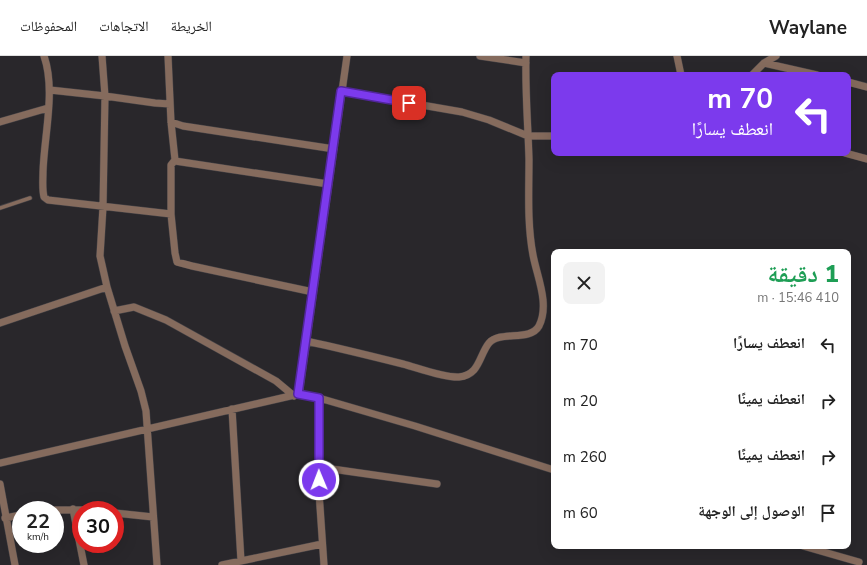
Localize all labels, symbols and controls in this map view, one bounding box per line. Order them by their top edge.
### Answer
text: Waylane [769,15,847,41]
text: المحفوظات [20,17,77,36]
text: الاتجاهات [99,17,149,36]
text: الخريطة [171,17,212,36]
text: 70 m [707,80,773,118]
pin [392,86,426,120]
icon: left [787,88,839,140]
icon: arrive [398,92,420,114]
text: انعطف يسارًا [692,117,773,141]
text: 1 دقيقة [768,258,839,290]
button: close [563,262,605,304]
text: 410 m · 15:46 [757,289,839,307]
text: انعطف يسارًا [733,333,805,353]
icon: left [817,334,839,356]
text: 70 m [563,335,598,355]
text: انعطف يمينًا [737,389,805,409]
icon: right [817,390,839,412]
text: 20 m [563,391,598,411]
text: انعطف يمينًا [737,445,805,465]
icon: right [817,446,839,468]
text: 260 m [563,447,607,467]
position arrow [298,459,340,501]
speed limit sign: 30 [72,501,124,553]
text: الوصول إلى الوجهة [698,501,805,521]
icon: arrive [817,502,839,524]
text: 60 m [563,503,598,523]
text: 22 [26,508,50,535]
text: km/h [27,530,49,544]

